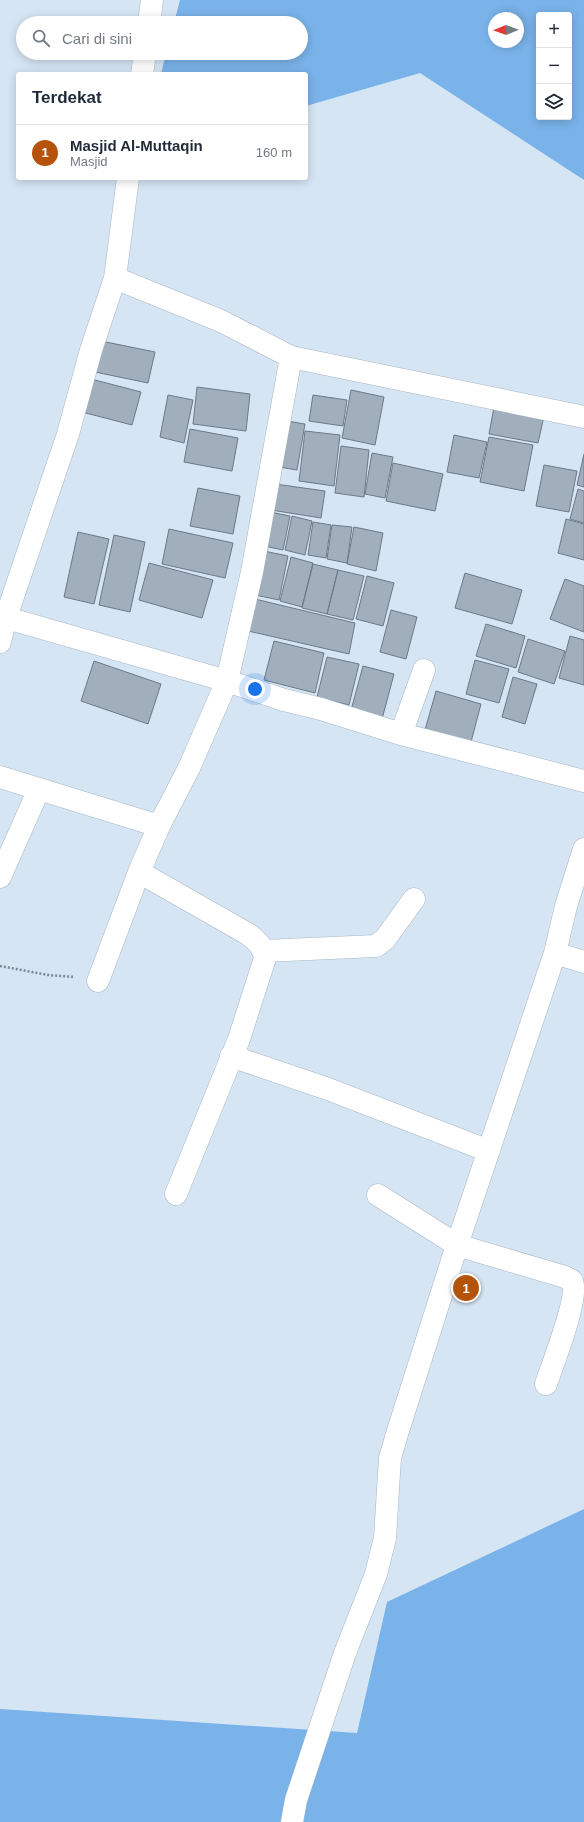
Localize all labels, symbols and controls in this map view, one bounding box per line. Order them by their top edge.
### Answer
north arrow [488,12,524,48]
map controls [536,12,572,120]
button: + [536,12,572,48]
search box [16,16,308,60]
icon: search [30,27,52,49]
text: Cari di sini [62,30,132,47]
button: − [536,48,572,84]
button: layers [536,84,572,120]
text: Terdekat [32,88,102,107]
text: Masjid Al-Muttaqin [70,137,203,154]
text: 1 [41,145,49,160]
text: 160 m [256,145,292,160]
text: Masjid [70,154,108,169]
your location [245,679,265,699]
pin: 1 [453,1273,479,1303]

